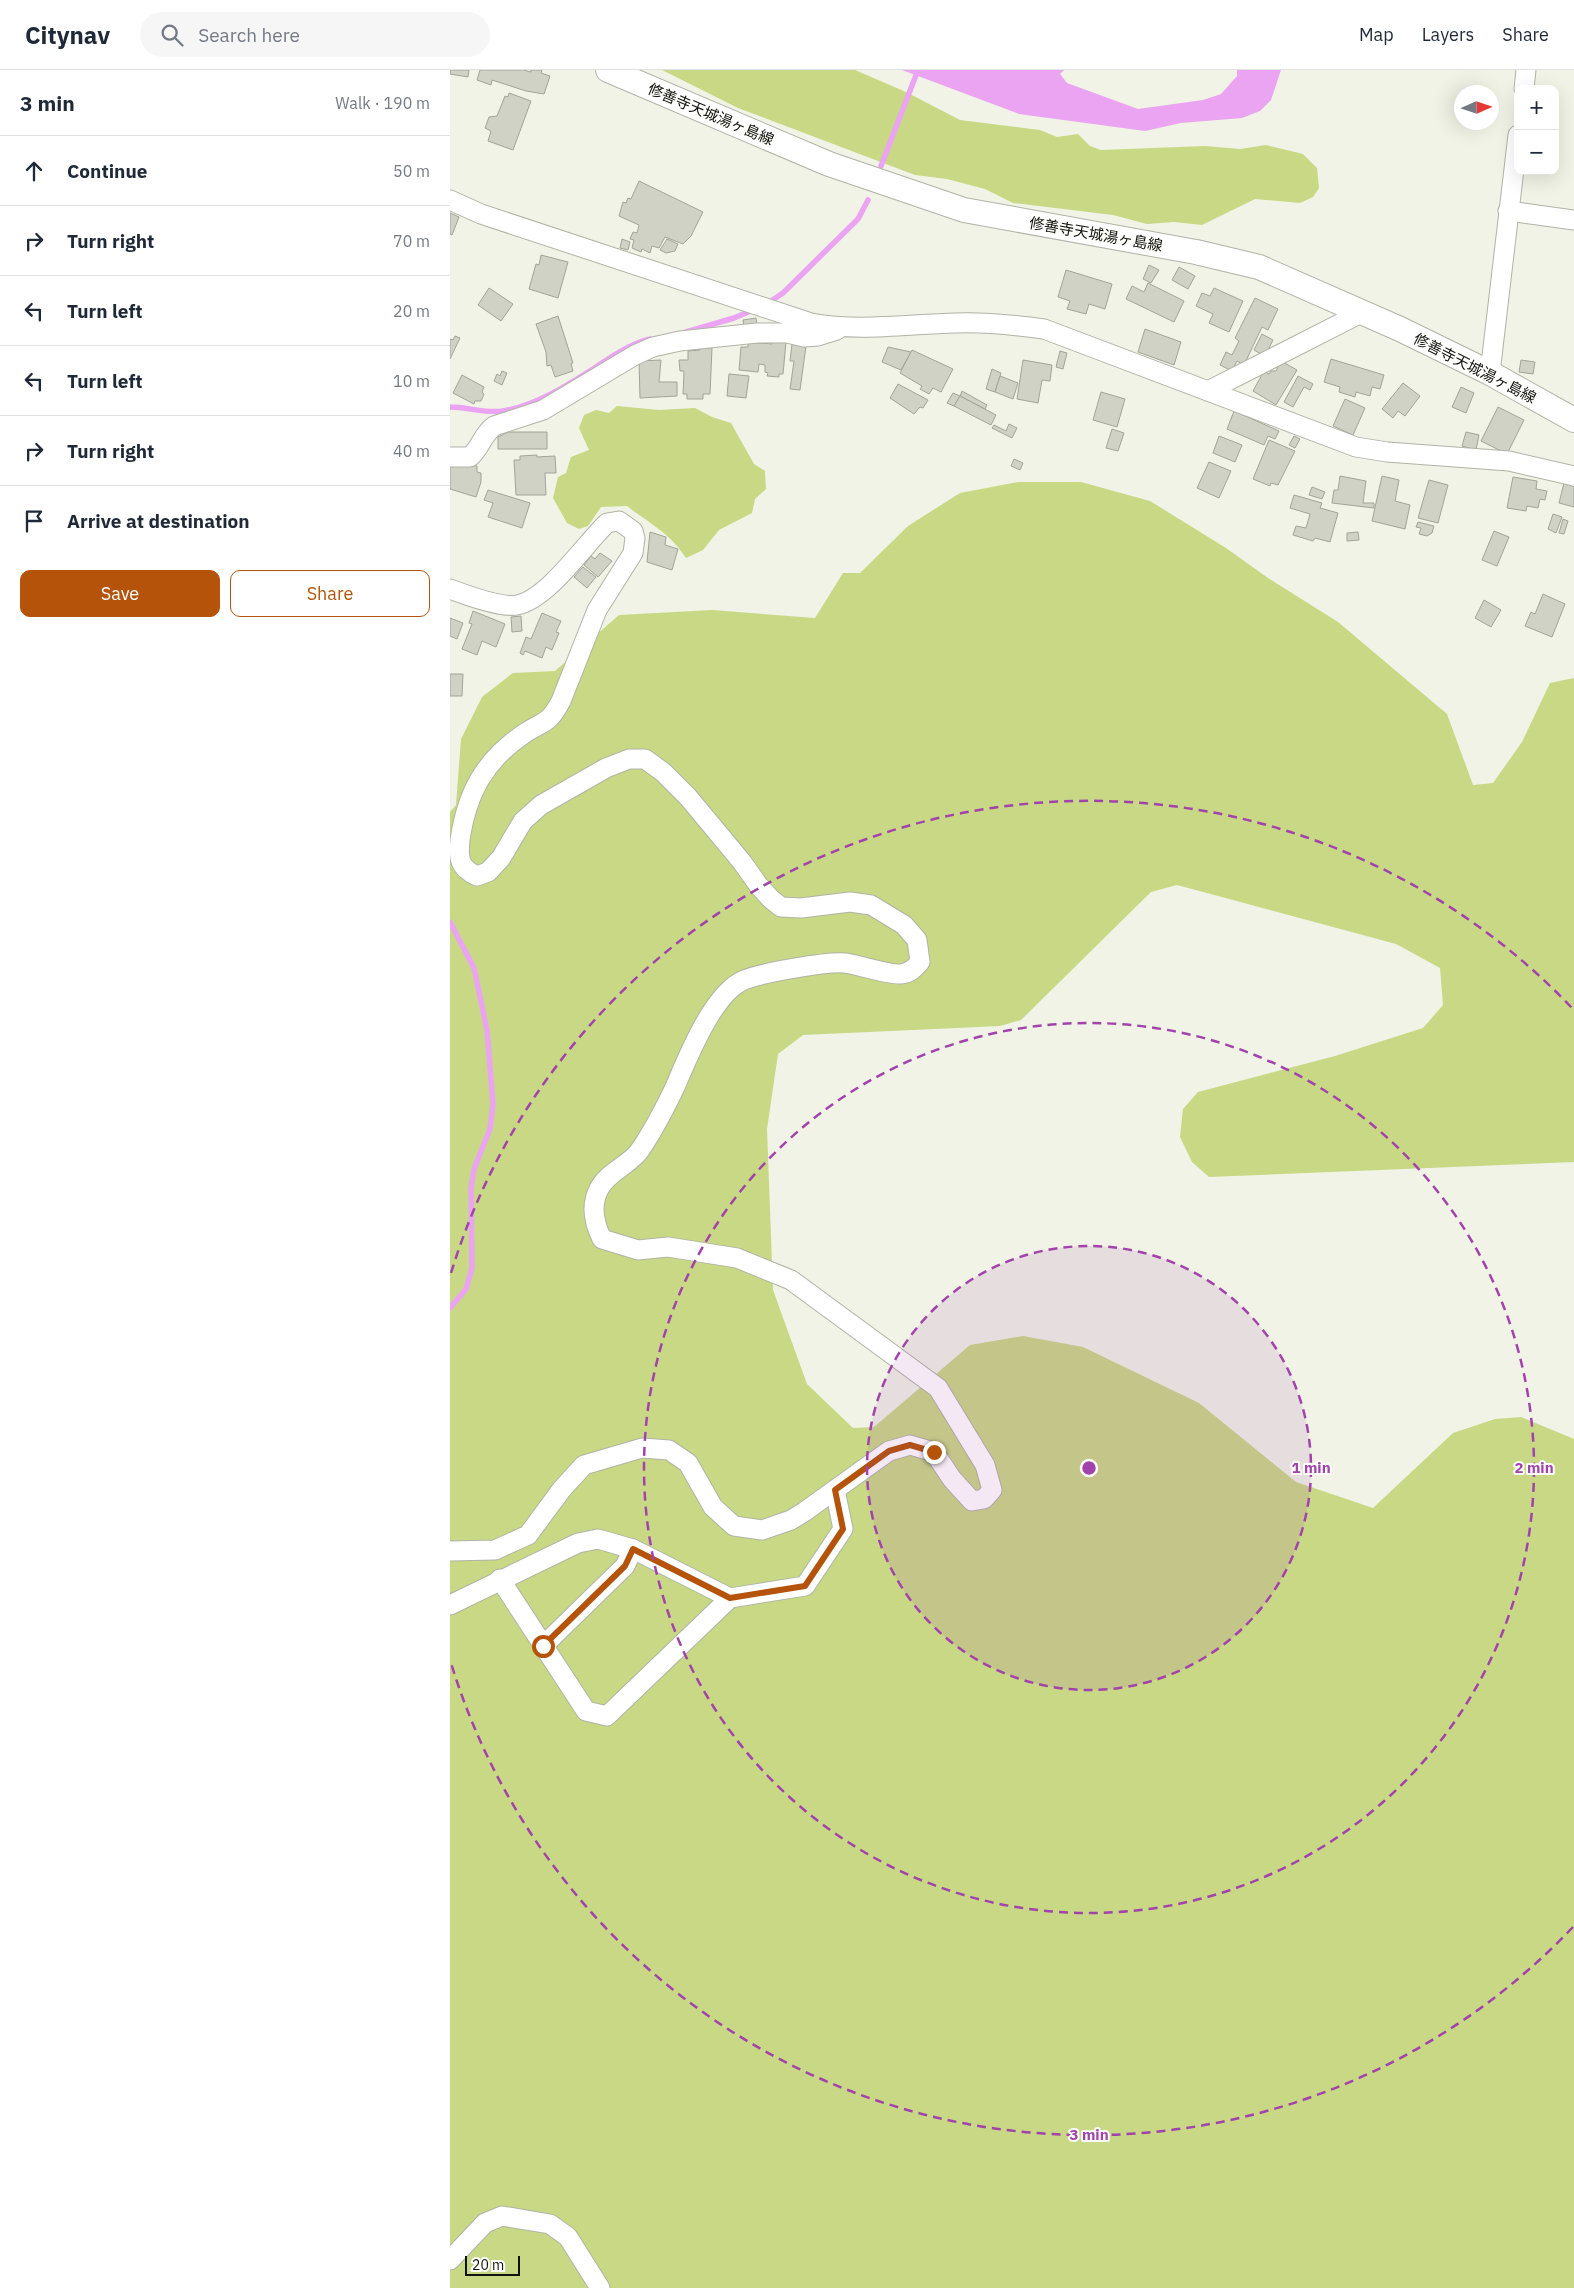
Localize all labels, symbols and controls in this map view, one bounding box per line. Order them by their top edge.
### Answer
search box [140,12,490,57]
text: Citynav [25,19,110,51]
icon: search [158,21,186,49]
text: Search here [198,23,300,47]
text: Map [1359,23,1394,46]
text: Layers [1422,23,1474,46]
text: Share [1502,23,1549,46]
street label: 修善寺天城湯ヶ島線 [645,79,777,149]
north arrow [1454,85,1499,130]
map controls [1514,85,1559,175]
button: + [1514,85,1559,130]
text: 3 min [20,89,75,117]
text: Walk · 190 m [335,93,430,113]
button: − [1514,130,1559,175]
icon: ahead [20,157,48,185]
text: Continue [67,159,147,183]
text: 50 m [393,161,430,181]
street label: 修善寺天城湯ヶ島線 [1028,213,1164,255]
icon: right [20,227,48,255]
text: Turn right [67,229,154,253]
text: 70 m [393,231,430,251]
icon: left [20,297,48,325]
text: Turn left [67,299,143,323]
text: 20 m [393,301,430,321]
street label: 修善寺天城湯ヶ島線 [1411,329,1539,407]
icon: left [20,367,48,395]
text: Turn left [67,369,143,393]
text: 10 m [393,371,430,391]
icon: right [20,437,48,465]
text: Turn right [67,439,154,463]
text: 40 m [393,441,430,461]
icon: arrive [20,507,48,535]
text: Arrive at destination [67,509,250,533]
button: Save [20,570,220,617]
button: Share [230,570,430,617]
route end [923,1441,946,1464]
text: 1 min [1291,1458,1331,1477]
text: 2 min [1514,1458,1554,1477]
centre of rings [1080,1459,1098,1477]
route start [532,1635,555,1658]
text: 3 min [1069,2125,1109,2144]
scale bar [465,2253,520,2276]
text: 20 m [472,2256,504,2274]

